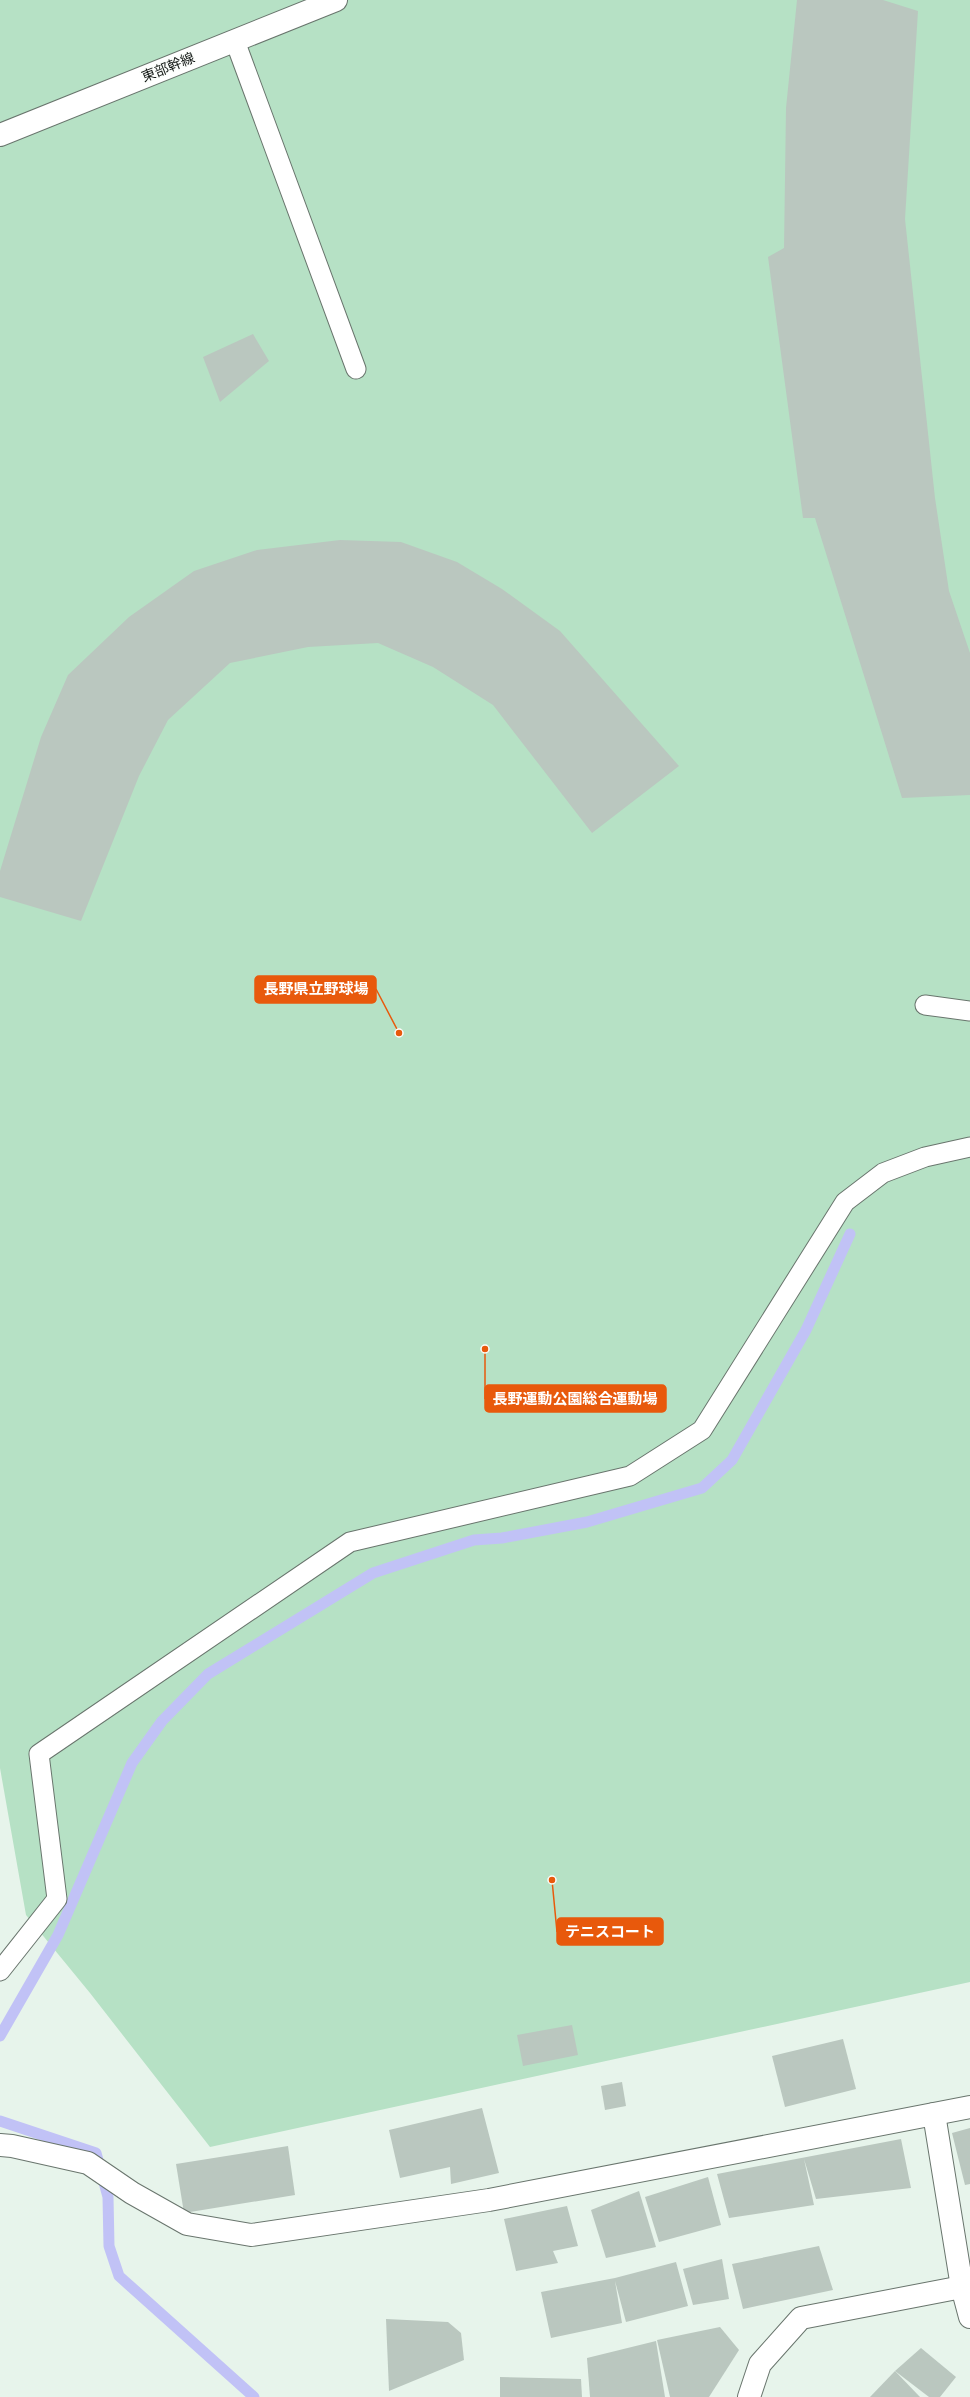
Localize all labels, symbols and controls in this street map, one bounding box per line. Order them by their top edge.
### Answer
street label: 東部幹線 [139,48,197,86]
callout: 長野県立野球場 [255,976,376,1003]
text: 長野県立野球場 [263,979,369,998]
callout: 長野運動公園総合運動場 [485,1385,666,1412]
text: 長野運動公園総合運動場 [492,1389,658,1408]
callout: テニスコート [557,1918,663,1945]
text: テニスコート [565,1922,655,1941]

